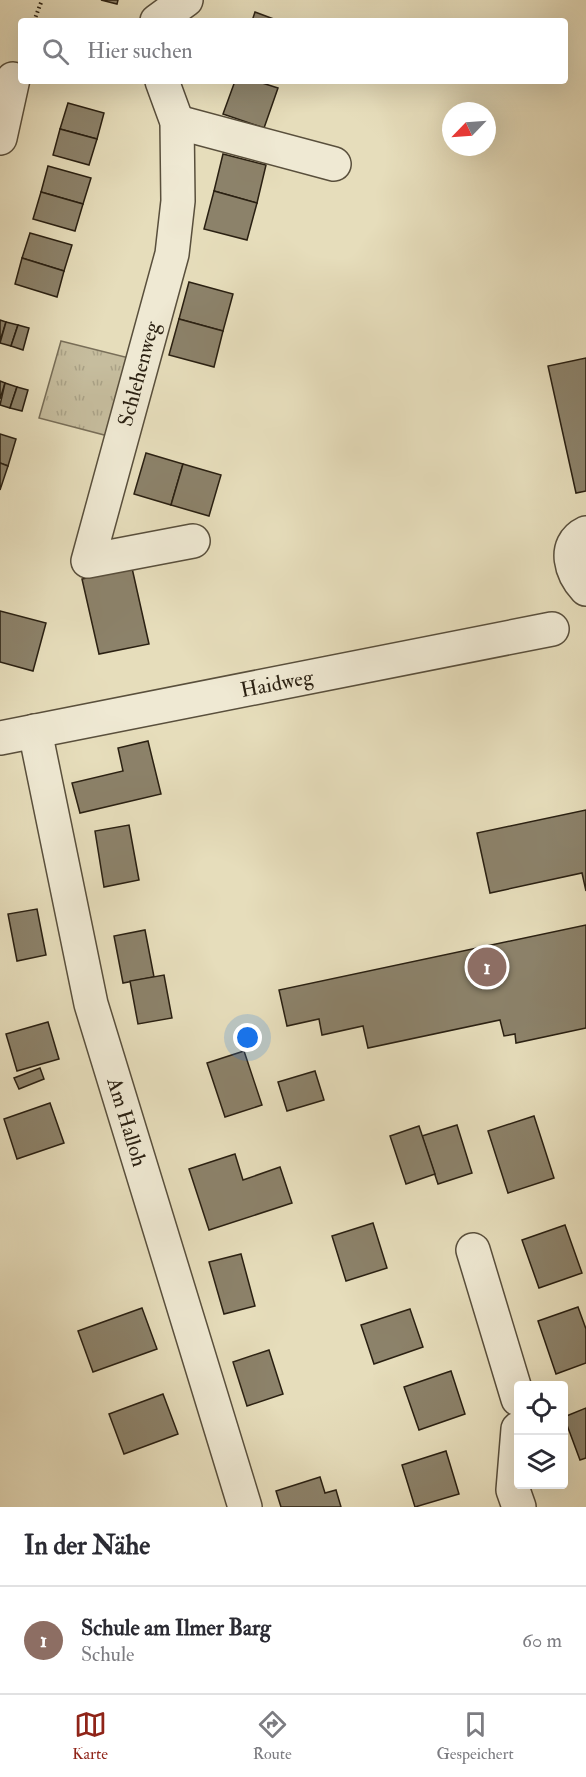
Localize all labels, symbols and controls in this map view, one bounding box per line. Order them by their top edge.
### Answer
search box [18,18,568,84]
icon: search [39,35,72,68]
text: Hier suchen [87,37,193,65]
north arrow [442,102,496,156]
street label: Schlehenweg [112,318,166,429]
street label: Haidweg [238,663,316,704]
pin: 1 [468,944,506,990]
your location [233,1023,262,1052]
street label: Am Halloh [100,1073,153,1170]
map controls [514,1381,568,1489]
button: locate [514,1381,568,1435]
button: layers [514,1435,568,1489]
text: In der Nähe [24,1530,150,1562]
text: Schule am Ilmer Barg [81,1614,271,1642]
text: 1 [40,1628,47,1653]
text: 60 m [522,1628,562,1653]
text: Schule [81,1642,134,1667]
tab: Karte [72,1708,108,1764]
tab: Route [253,1708,292,1764]
tab: Gespeichert [436,1708,514,1764]

